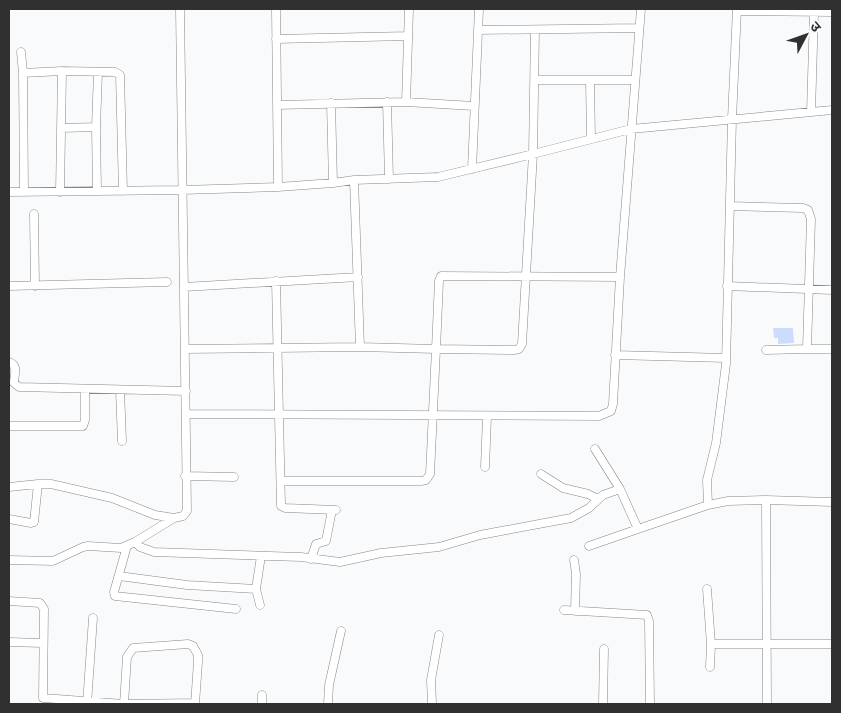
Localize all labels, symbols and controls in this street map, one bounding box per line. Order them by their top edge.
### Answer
north arrow [781,10,831,60]
text: उ [806,17,826,36]

